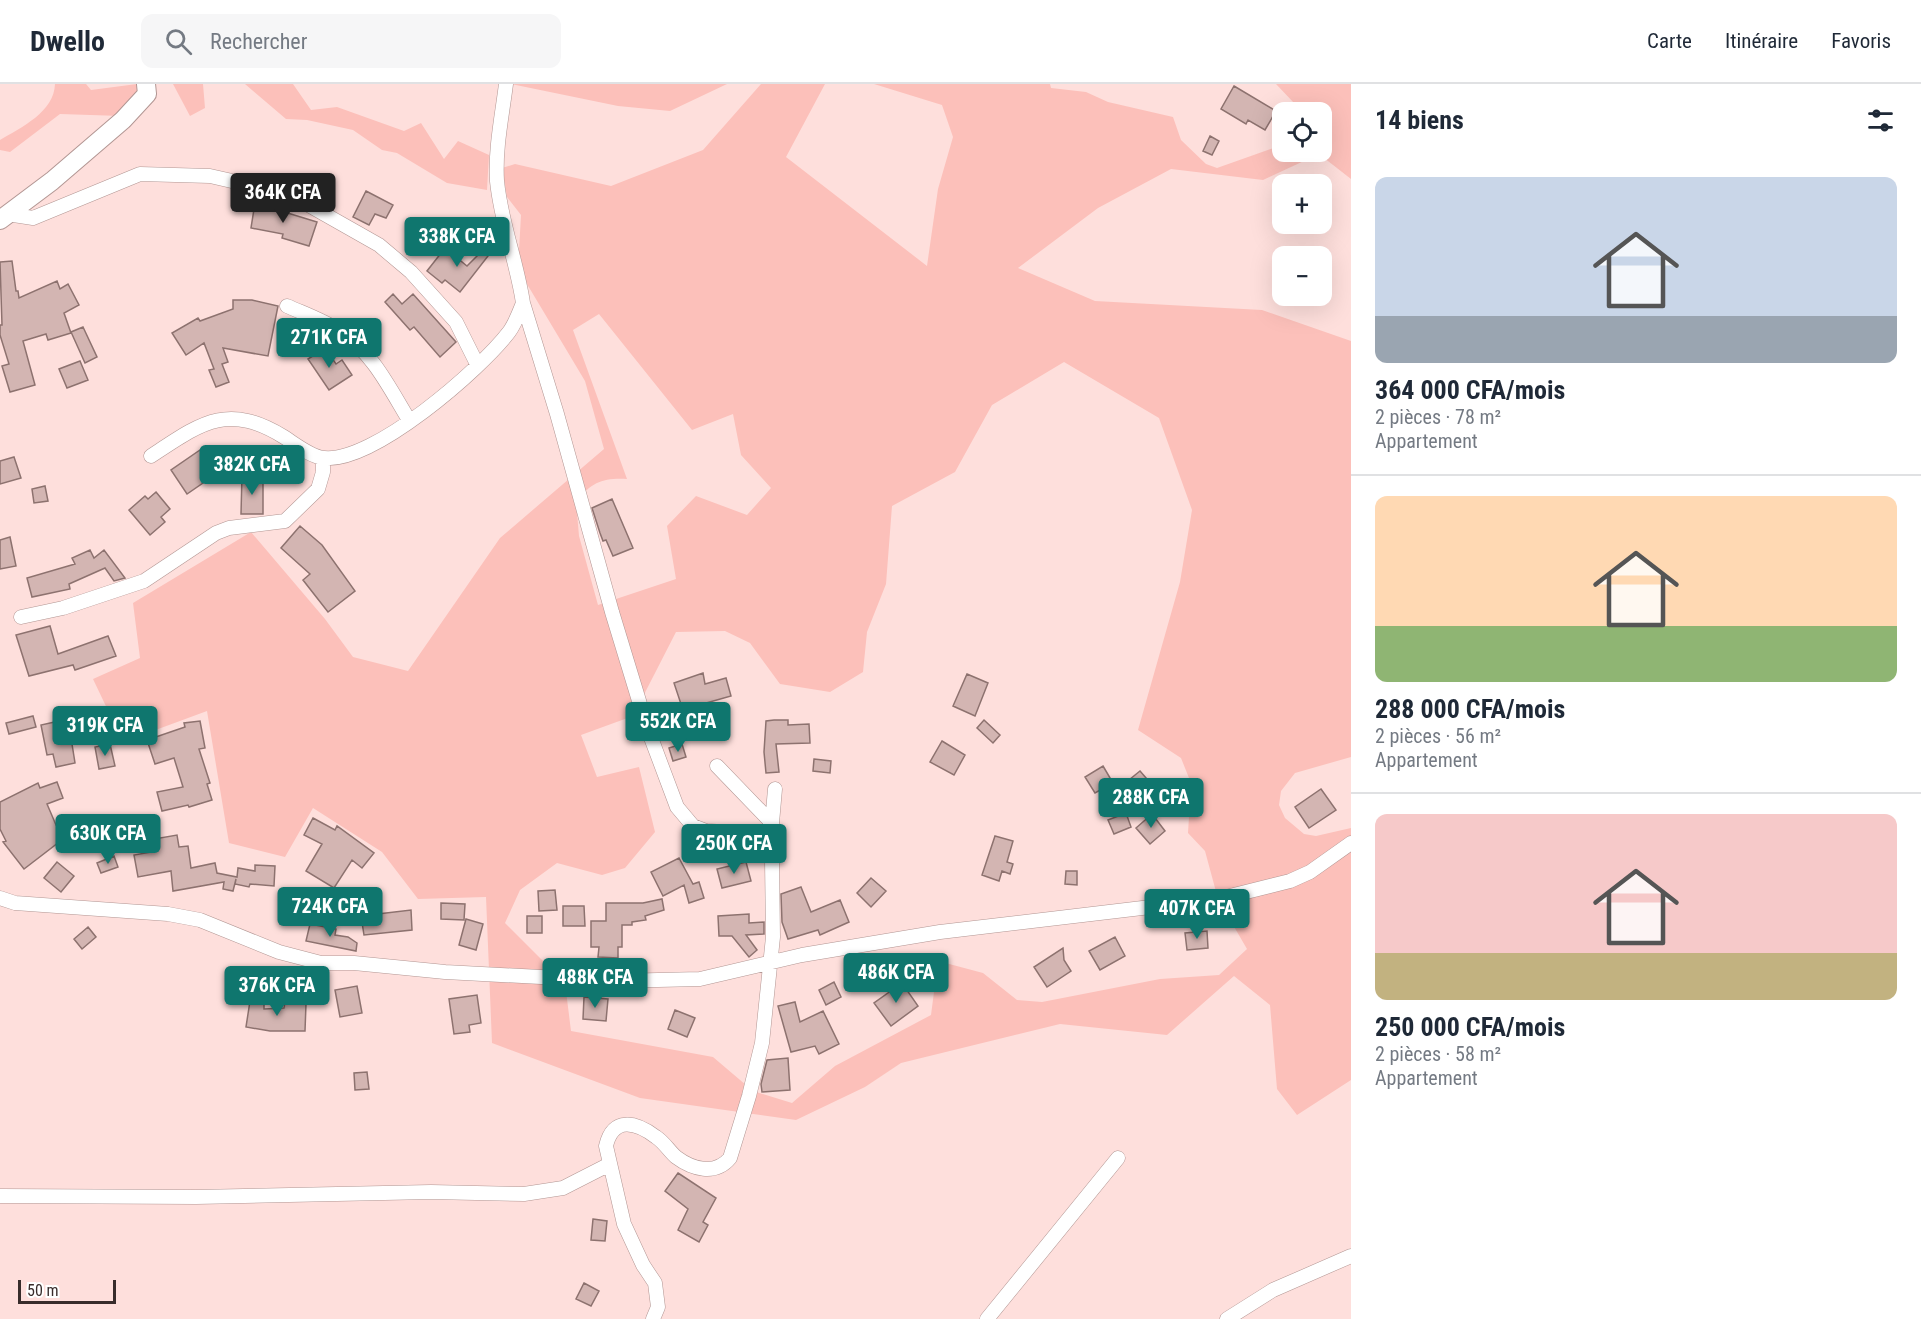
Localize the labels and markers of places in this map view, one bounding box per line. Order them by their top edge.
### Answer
pin: 364K CFA [221,173,345,224]
pin: 338K CFA [395,217,519,268]
pin: 271K CFA [267,318,391,369]
pin: 382K CFA [190,445,314,496]
pin: 552K CFA [616,702,740,753]
pin: 319K CFA [43,706,167,757]
pin: 288K CFA [1089,778,1213,829]
pin: 630K CFA [46,814,170,865]
pin: 250K CFA [672,824,796,875]
pin: 724K CFA [268,887,392,938]
pin: 407K CFA [1135,889,1259,940]
pin: 486K CFA [834,953,958,1004]
pin: 488K CFA [533,958,657,1009]
pin: 376K CFA [215,966,339,1017]

